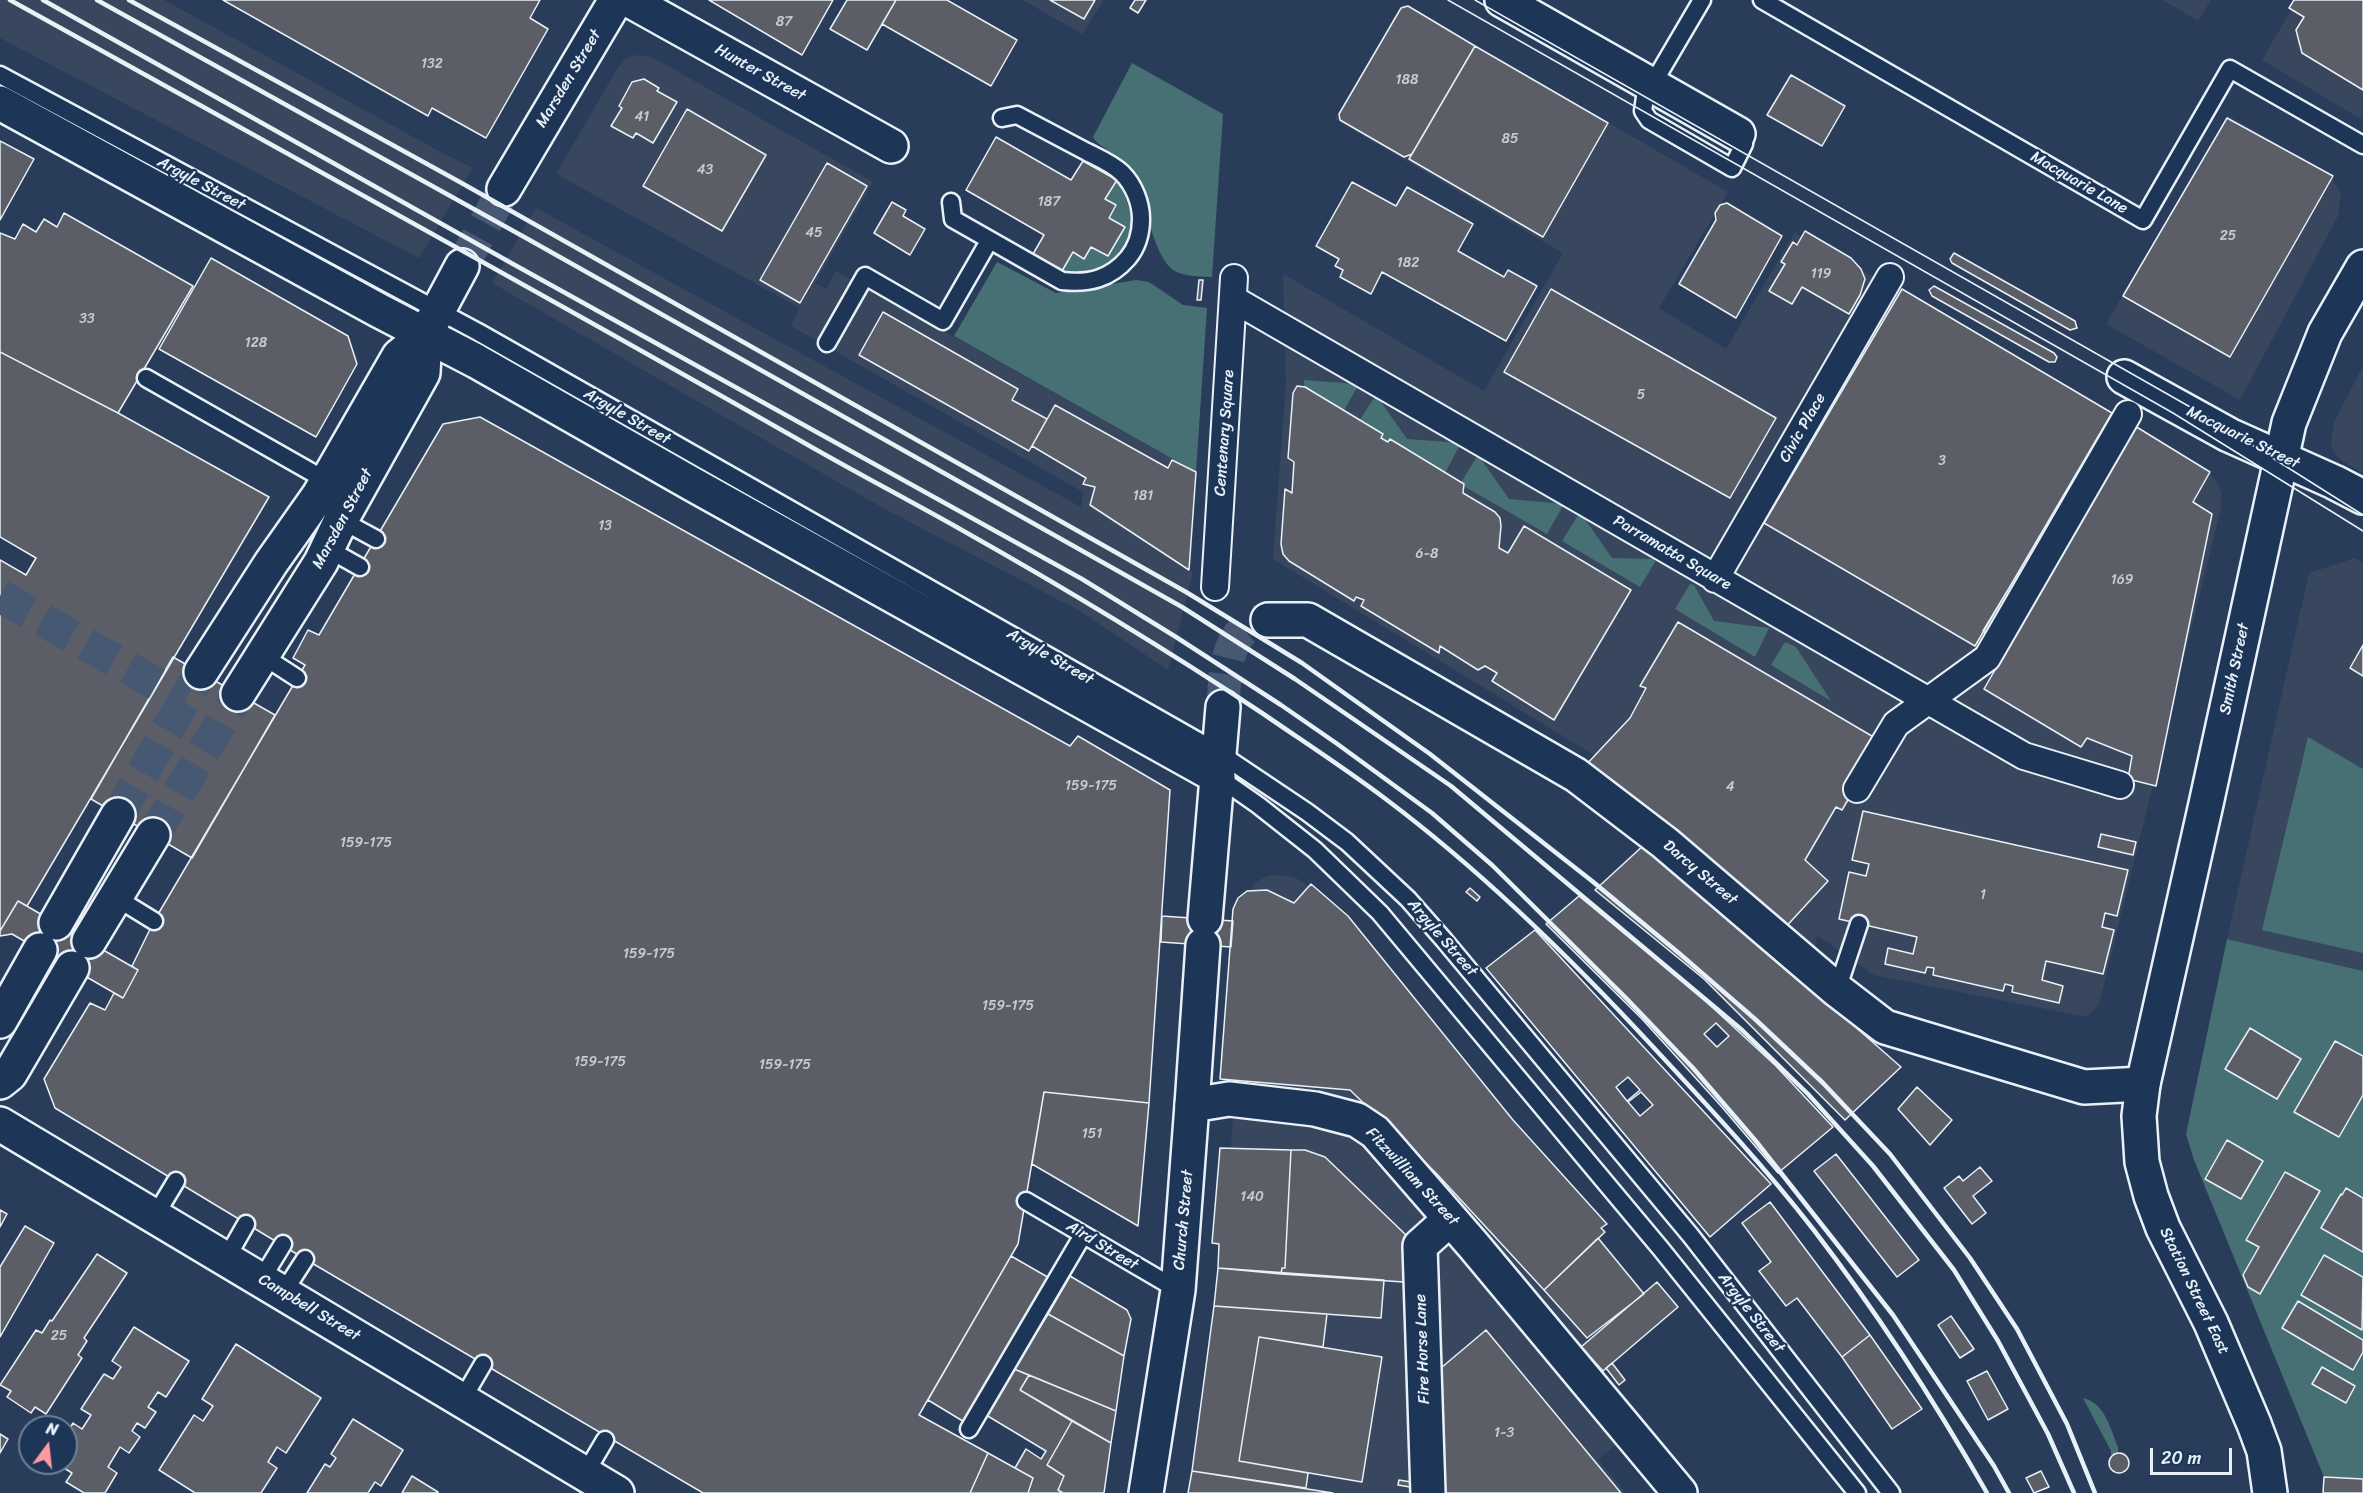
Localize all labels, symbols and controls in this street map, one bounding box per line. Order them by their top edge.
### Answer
house number: 87 [776,14,792,30]
street label: Marsden Street [532,27,606,131]
street label: Hunter Street [711,40,809,106]
house number: 132 [421,56,443,72]
house number: 188 [1396,72,1418,88]
house number: 41 [635,109,649,125]
house number: 85 [1502,131,1518,147]
street label: Macquarie Lane [2027,147,2131,219]
street label: Argyle Street [154,153,248,215]
house number: 43 [697,162,713,178]
house number: 187 [1038,194,1060,210]
house number: 45 [805,225,823,241]
house number: 25 [2220,228,2236,244]
house number: 182 [1397,255,1419,271]
house number: 119 [1811,266,1831,282]
house number: 33 [79,311,95,327]
house number: 128 [245,335,267,351]
street label: Centenary Square [1211,369,1239,497]
street label: Argyle Street [580,384,674,450]
house number: 5 [1637,387,1645,403]
street label: Civic Place [1775,390,1831,466]
street label: Macquarie Street [2183,402,2303,474]
house number: 3 [1938,453,1946,469]
street label: Marsden Street [308,466,378,572]
house number: 181 [1133,488,1153,504]
street label: Parramatta Square [1609,511,1735,595]
house number: 13 [598,518,612,534]
house number: 6-8 [1416,546,1438,562]
house number: 169 [2111,572,2133,588]
street label: Smith Street [2216,622,2254,716]
street label: Argyle Street [1003,624,1097,690]
house number: 159-175 [1065,778,1117,794]
house number: 4 [1726,779,1734,795]
house number: 159-175 [340,835,392,851]
street label: Darcy Street [1659,836,1741,910]
house number: 1 [1980,887,1986,903]
street label: Argyle Street [1403,895,1481,981]
house number: 159-175 [623,946,675,962]
house number: 159-175 [982,998,1034,1014]
house number: 159-175 [574,1054,626,1070]
house number: 159-175 [759,1057,811,1073]
street label: Fitzwilliam Street [1361,1124,1463,1230]
house number: 151 [1082,1126,1102,1142]
street label: Church Street [1170,1169,1198,1271]
house number: 140 [1240,1189,1264,1205]
street label: Aird Street [1063,1217,1141,1275]
street label: Station Street East [2155,1224,2233,1358]
street label: Argyle Street [1714,1269,1788,1357]
street label: Campbell Street [255,1270,363,1346]
street label: Fire Horse Lane [1411,1294,1435,1404]
house number: 25 [51,1328,67,1344]
text: N [43,1414,61,1445]
north arrow [18,1415,78,1475]
house number: 1-3 [1494,1425,1514,1441]
scale bar [2153,1436,2236,1474]
text: 20 m [2161,1442,2201,1474]

